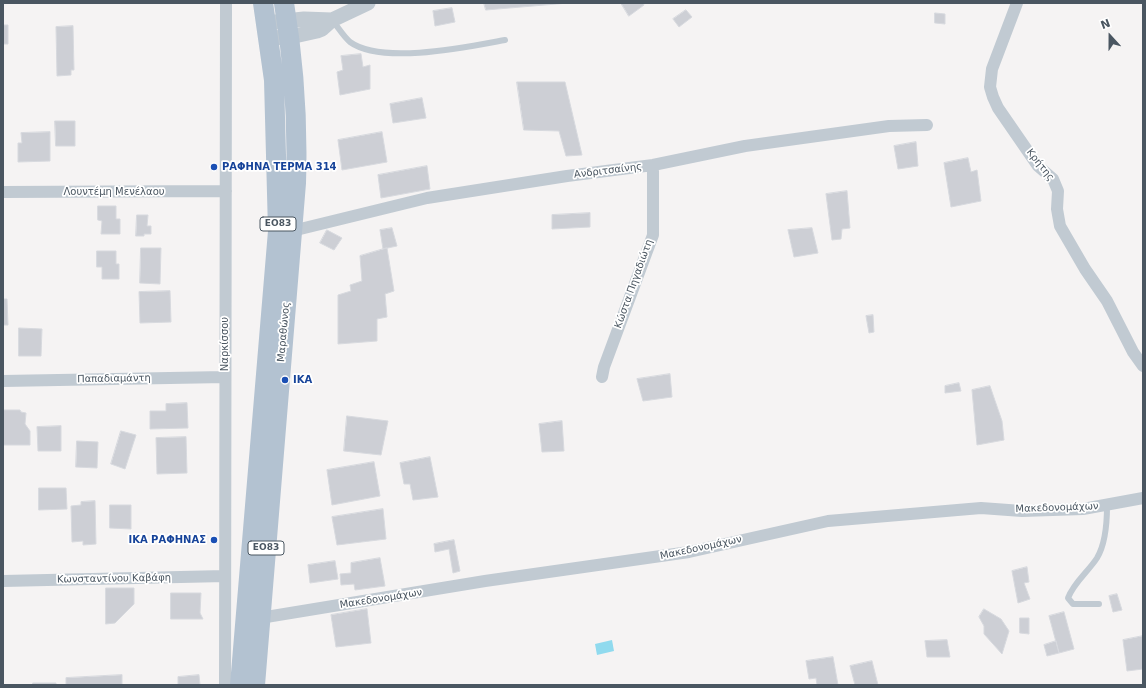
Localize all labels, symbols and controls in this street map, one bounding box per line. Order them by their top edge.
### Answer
north arrow [1090,16,1130,56]
text: N [1099,17,1112,32]
street label: Κρήτης [1024,147,1056,183]
place label: ΡΑΦΗΝΑ ΤΕΡΜΑ 314 [222,161,337,173]
street label: Ανδριτσαίνης [573,161,643,181]
marker: ΡΑΦΗΝΑ ΤΕΡΜΑ 314 [209,162,219,172]
street label: Λουντέμη Μενέλαου [63,186,165,198]
road number: ΕΟ83 [260,217,296,231]
street label: Κώστα Πηγαδιώτη [612,238,656,330]
street label: Μαραθώνος [275,301,293,363]
street label: Ναρκίσσου [219,317,231,371]
street label: Παπαδιαμάντη [77,372,151,386]
place label: ΙΚΑ [293,374,312,386]
marker: ΙΚΑ [280,375,290,385]
street label: Μακεδονομάχων [1015,501,1099,515]
street label: Μακεδονομάχων [659,533,743,563]
place label: ΙΚΑ ΡΑΦΗΝΑΣ [128,534,206,546]
marker: ΙΚΑ ΡΑΦΗΝΑΣ [209,535,219,545]
road number: ΕΟ83 [248,541,284,555]
street label: Κωνσταντίνου Καβάφη [57,572,171,586]
street label: Μακεδονομάχων [339,587,423,611]

